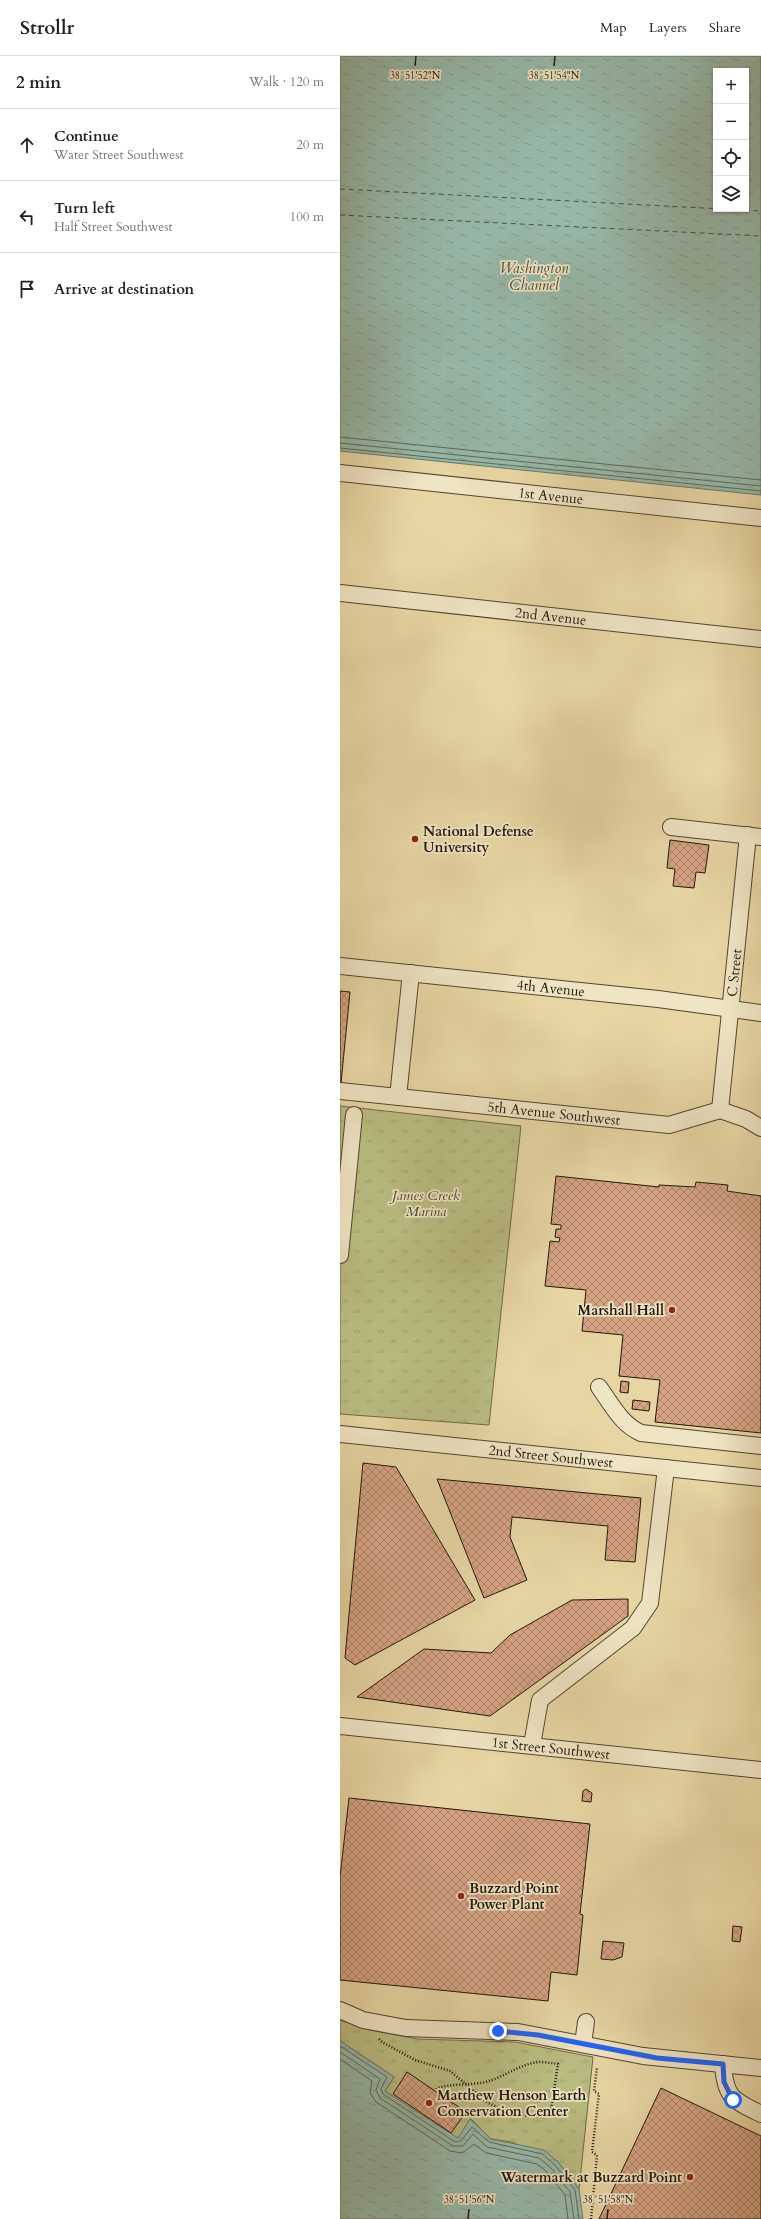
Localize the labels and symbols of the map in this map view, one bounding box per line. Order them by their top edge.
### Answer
text: 38°51'52"N [390,69,441,83]
text: 38°51'54"N [529,69,580,83]
water label: Washington Channel [500,258,569,295]
street label: 1st Avenue [517,483,584,508]
street label: 2nd Avenue [514,603,587,629]
place label: National Defense University [423,822,534,857]
marker: National Defense University [410,834,420,844]
street label: C Street [722,947,746,998]
street label: 4th Avenue [516,975,586,1001]
street label: 5th Avenue Southwest [487,1097,622,1129]
park label: James Creek Marina [389,1186,460,1221]
place label: Marshall Hall [578,1301,664,1320]
marker: Marshall Hall [667,1305,677,1315]
street label: 2nd Street Southwest [488,1440,615,1472]
street label: 1st Street Southwest [491,1732,611,1764]
place label: Buzzard Point Power Plant [469,1879,559,1914]
marker: Buzzard Point Power Plant [456,1891,466,1901]
route end [489,2022,507,2040]
place label: Matthew Henson Earth Conservation Center [437,2086,587,2121]
route start [724,2091,742,2109]
marker: Matthew Henson Earth Conservation Center [424,2098,434,2108]
place label: Watermark at Buzzard Point [500,2168,682,2187]
marker: Watermark at Buzzard Point [685,2172,695,2182]
text: 38°51'56"N [444,2193,495,2207]
text: 38°51'58"N [583,2193,634,2207]

